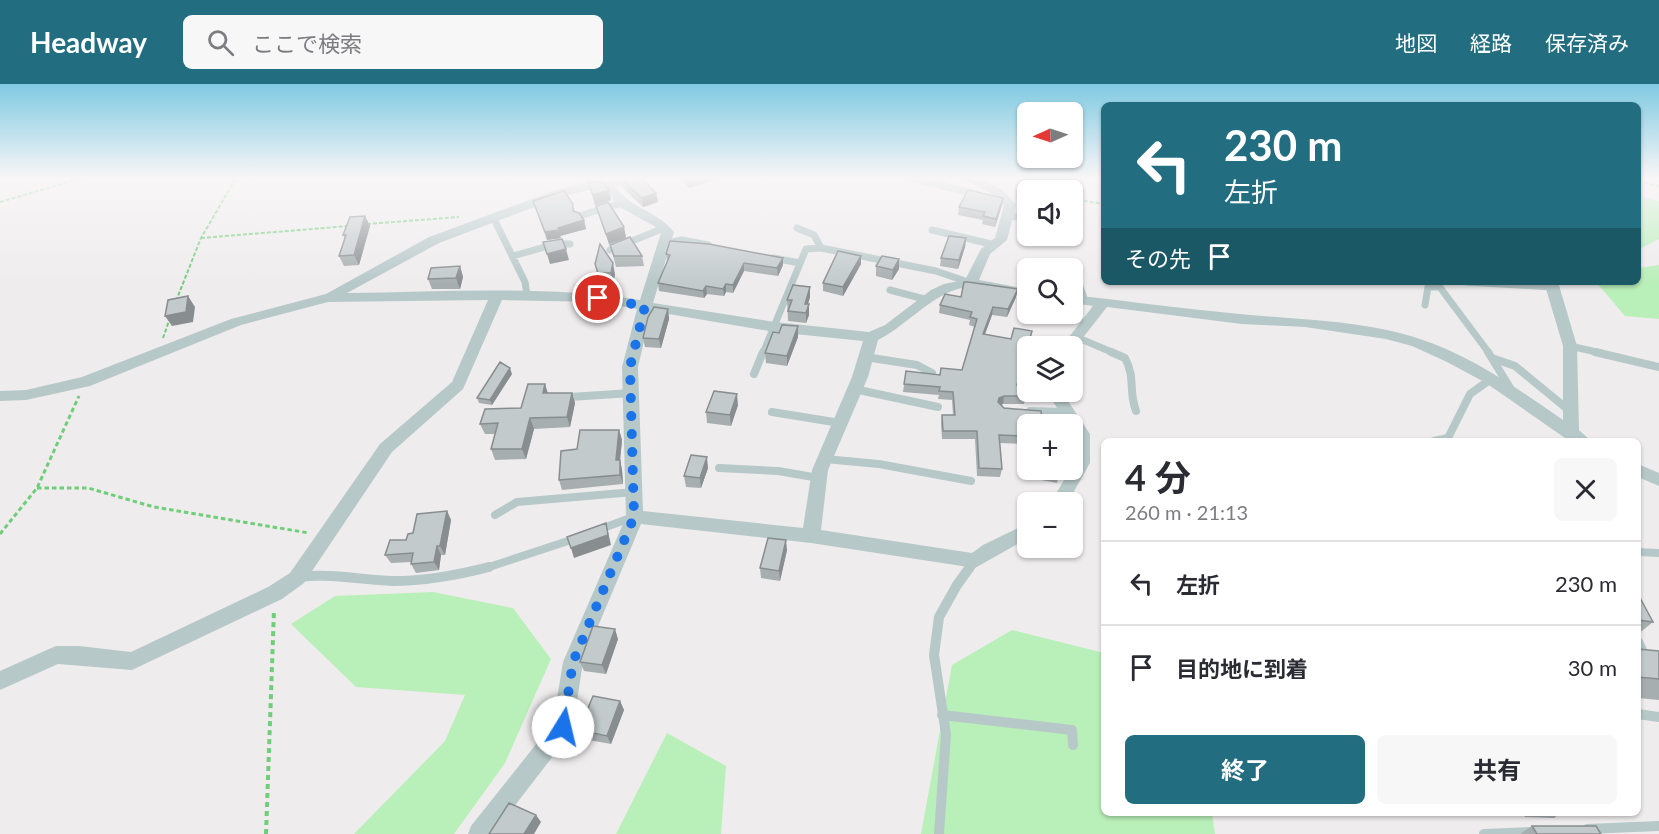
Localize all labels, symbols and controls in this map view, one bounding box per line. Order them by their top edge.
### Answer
search box [183,15,603,69]
text: Headway [30,25,147,59]
icon: search [204,26,237,59]
text: ここで検索 [252,30,362,57]
text: 地図 [1395,30,1437,55]
text: 経路 [1470,30,1512,55]
text: 保存済み [1545,30,1629,55]
north arrow [1017,102,1083,168]
map controls [1017,102,1083,558]
text: 230 m [1224,120,1342,170]
icon: left [1125,126,1203,204]
text: 左折 [1224,175,1278,208]
button: sound [1017,180,1083,246]
icon: arrive [1203,240,1236,273]
text: その先 [1125,245,1191,272]
button: search [1017,258,1083,324]
pin [572,272,623,323]
icon: arrive [581,281,614,314]
button: layers [1017,336,1083,402]
button: + [1017,414,1083,480]
text: 4 分 [1125,455,1191,499]
button: close [1554,458,1617,521]
button: − [1017,492,1083,558]
text: 260 m · 21:13 [1125,500,1248,524]
icon: left [1125,567,1158,600]
text: 230 m [1555,570,1617,597]
text: 左折 [1176,571,1220,598]
icon: arrive [1125,651,1158,684]
text: 30 m [1568,654,1617,681]
text: 目的地に到着 [1176,655,1308,682]
position arrow [531,695,595,759]
button: 終了 [1125,735,1365,804]
button: 共有 [1377,735,1617,804]

